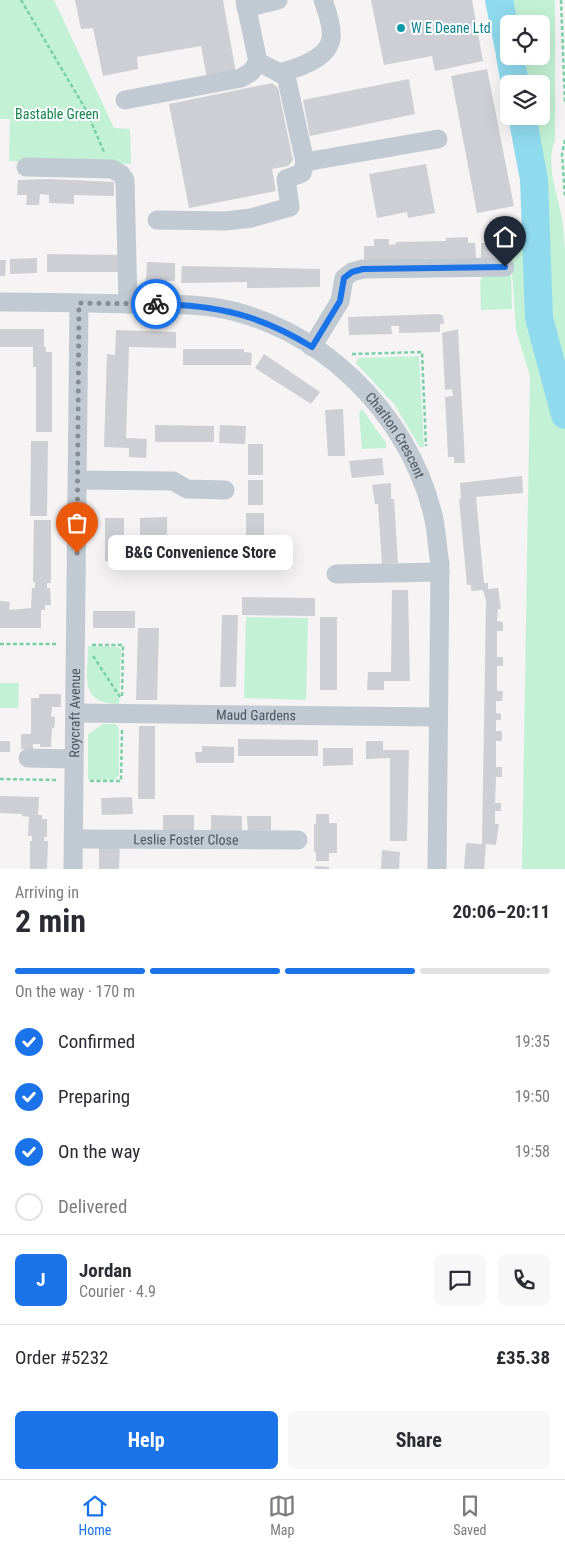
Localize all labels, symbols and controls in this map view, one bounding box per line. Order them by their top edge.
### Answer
map controls [500,15,550,125]
button: locate [500,15,550,65]
place label: W E Deane Ltd [411,20,491,36]
marker: W E Deane Ltd [395,22,407,34]
button: layers [500,75,550,125]
park label: Bastable Green [15,106,99,122]
pin [484,216,526,267]
icon: home [491,223,519,251]
courier [131,279,181,329]
icon: bike [142,290,170,318]
street label: Charlton Crescent [362,389,428,481]
pin [56,502,98,553]
icon: bag [63,509,91,537]
callout: B&G Convenience Store [107,536,292,570]
text: B&G Convenience Store [125,543,276,562]
street label: Roycraft Avenue [66,668,83,758]
street label: Maud Gardens [216,707,296,723]
street label: Leslie Foster Close [133,831,239,848]
text: Arriving in [15,883,79,902]
text: 20:06–20:11 [452,900,550,923]
text: 2 min [15,902,86,940]
text: On the way · 170 m [15,982,135,1001]
icon: check [15,1028,43,1056]
text: Confirmed [58,1030,135,1053]
text: 19:35 [515,1032,550,1051]
icon: check [15,1083,43,1111]
text: Preparing [58,1085,130,1108]
text: 19:50 [515,1087,550,1106]
icon: check [15,1138,43,1166]
text: On the way [58,1140,140,1163]
text: 19:58 [515,1142,550,1161]
text: Delivered [58,1195,127,1218]
button: chat [434,1254,486,1306]
button: phone [498,1254,550,1306]
text: Jordan [79,1259,132,1282]
text: J [36,1268,46,1291]
text: Courier · 4.9 [79,1282,156,1301]
text: Order #5232 [15,1346,108,1369]
text: £35.38 [496,1346,550,1369]
button: Help [15,1411,278,1469]
button: Share [288,1411,550,1469]
tab: Home [78,1492,111,1538]
tab: Map [268,1492,296,1538]
tab: Saved [453,1492,487,1538]

